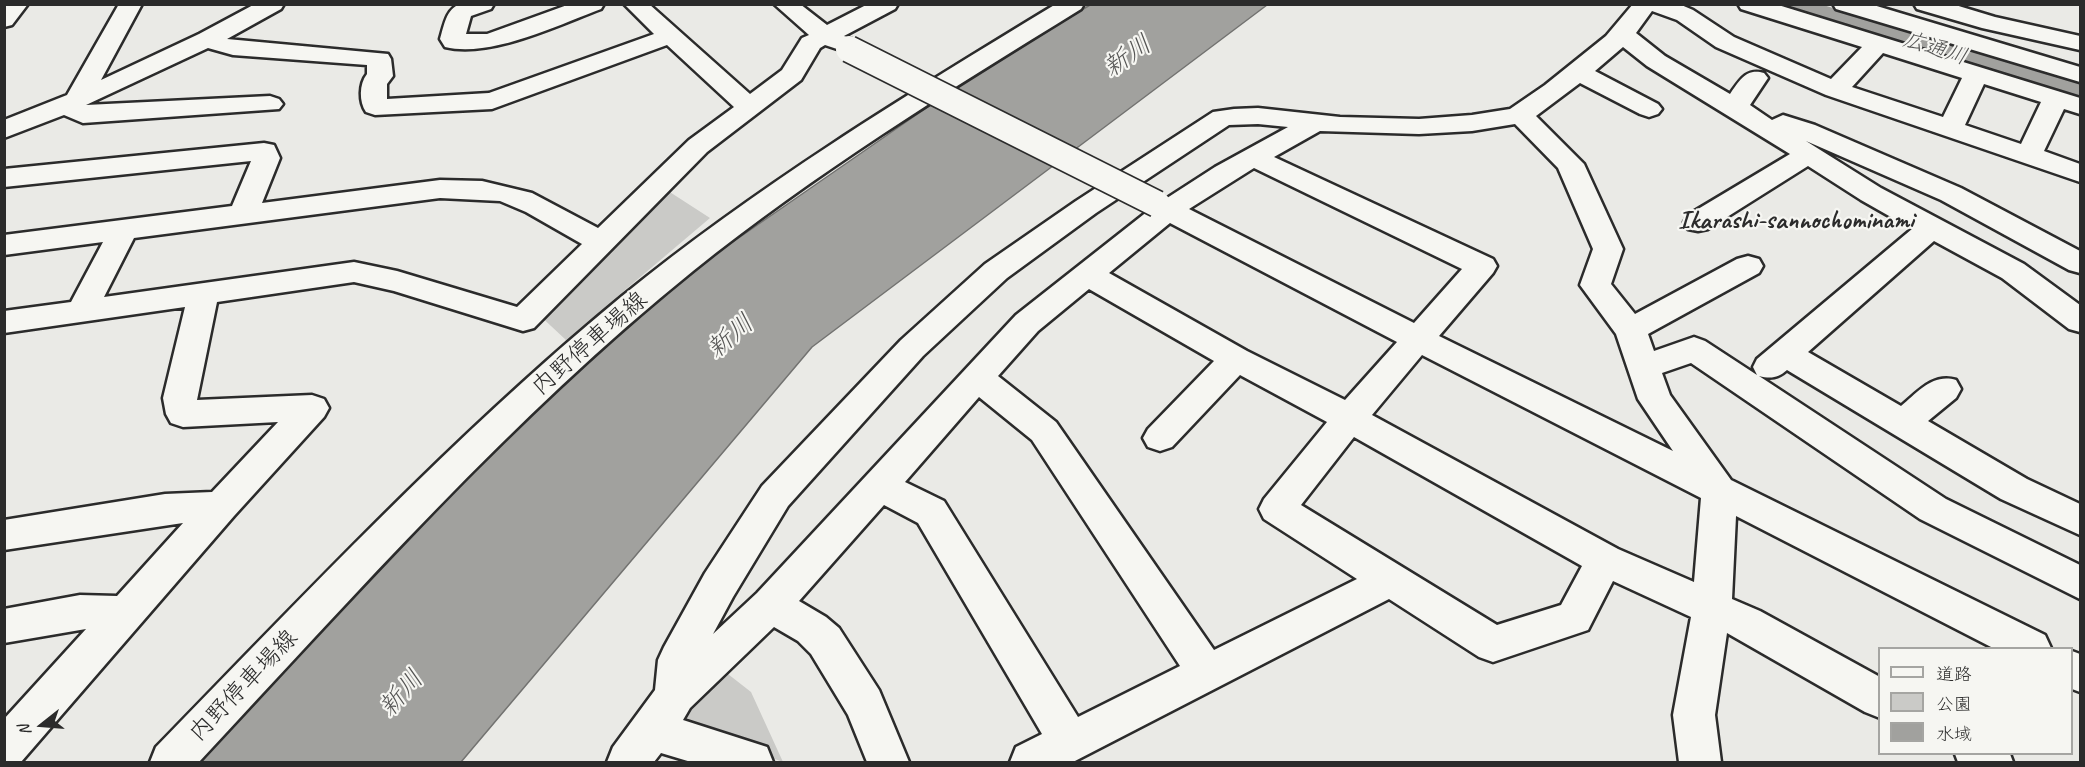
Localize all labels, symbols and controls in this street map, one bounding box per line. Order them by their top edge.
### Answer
water label: 広通川 [1900,27,1970,71]
water label: 新川 [1098,29,1158,85]
district label: Ikarashi-sannochominami [1678,205,1914,237]
street label: 内野停車場線 [526,286,654,402]
water label: 新川 [701,308,761,366]
street label: 内野停車場線 [184,624,304,748]
legend [1878,647,2073,755]
text: 道路 [1936,663,1972,685]
water label: 新川 [373,664,431,724]
text: 公園 [1936,693,1972,715]
north arrow [12,695,72,755]
text: N [14,723,36,738]
text: 水域 [1936,723,1972,745]

